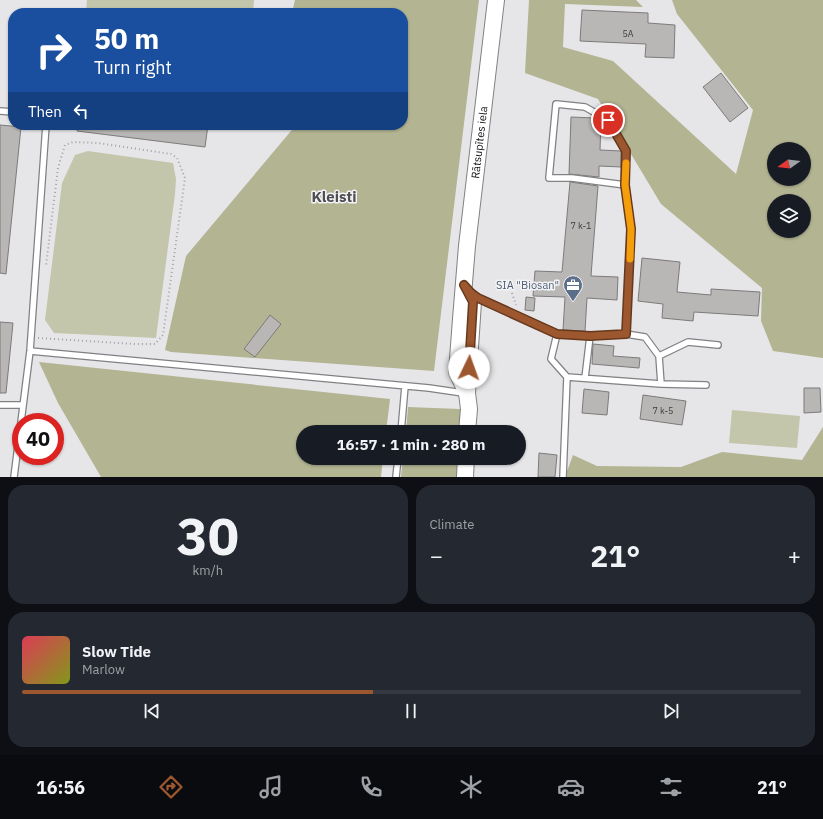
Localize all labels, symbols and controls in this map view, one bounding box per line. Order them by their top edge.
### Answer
text: 50 m [94,20,159,57]
icon: right [28,24,80,76]
house number: 5A [622,28,634,39]
text: Turn right [94,56,172,79]
icon: left [70,100,92,122]
text: Then [28,102,62,121]
pin [591,103,625,137]
street label: Rātsupītes iela [468,105,490,179]
icon: arrive [597,109,619,131]
north arrow [767,142,811,186]
map controls [767,142,811,238]
district label: Kleisti [311,187,357,206]
button: layers [767,194,811,238]
house number: 7 k-1 [571,220,591,231]
office icon: SIA "Biosan" [562,274,584,302]
place label: SIA "Biosan" [496,278,559,292]
position arrow [448,347,490,389]
house number: 7 k-5 [653,405,673,416]
speed limit sign: 40 [12,413,64,465]
text: 16:57 · 1 min · 280 m [337,435,485,454]
text: 30 [177,502,239,569]
text: Climate [430,516,474,533]
text: 21° [590,536,640,575]
text: − [430,541,443,570]
text: + [788,541,801,570]
text: km/h [192,562,223,579]
text: Slow Tide [82,642,151,661]
text: Marlow [82,661,125,678]
icon: previous [141,700,163,722]
icon: pause [400,700,422,722]
icon: next [660,700,682,722]
icon: directions [157,773,185,801]
icon: music [257,773,285,801]
icon: phone [357,773,385,801]
icon: climate [457,773,485,801]
icon: car [557,773,585,801]
icon: filters [657,773,685,801]
text: 16:56 [36,776,85,799]
text: 21° [757,776,787,799]

